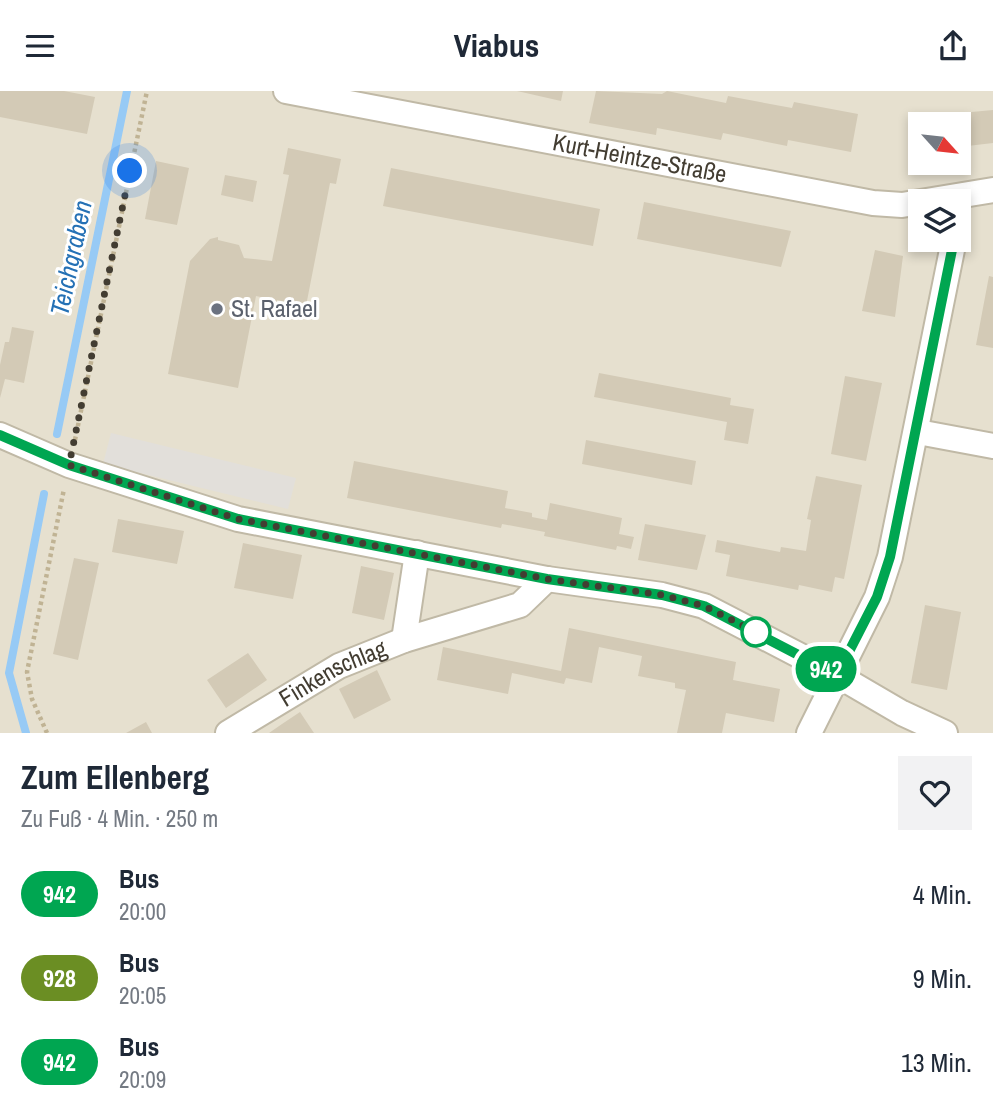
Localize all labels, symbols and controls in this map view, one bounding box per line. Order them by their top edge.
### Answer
text: Viabus [454,24,539,67]
icon: menu [21,27,59,65]
icon: share [934,27,972,65]
north arrow [908,112,971,175]
map controls [908,112,971,252]
street label: Kurt-Heintze-Straße [550,125,729,190]
your location [112,153,147,188]
button: layers [908,189,971,252]
water label: Teichgraben [41,197,100,319]
place label: St. Rafael [231,292,317,324]
marker: St. Rafael [209,301,225,317]
unlabelled marker [741,617,771,647]
street label: Finkenschlag [273,632,391,714]
line badge: 942 [786,646,866,692]
text: 942 [810,653,842,685]
text: Zum Ellenberg [21,755,209,799]
button: heart [898,756,972,830]
text: Zu Fuß · 4 Min. · 250 m [21,803,218,834]
text: Bus [119,861,159,896]
text: 4 Min. [913,877,972,912]
text: 942 [43,878,76,910]
text: 20:00 [119,896,166,927]
text: Bus [119,945,159,980]
text: 9 Min. [913,961,972,996]
text: 928 [43,962,76,994]
text: 20:05 [119,980,166,1011]
text: Bus [119,1029,159,1064]
text: 13 Min. [901,1045,972,1080]
text: 942 [43,1046,76,1078]
text: 20:09 [119,1064,166,1095]

